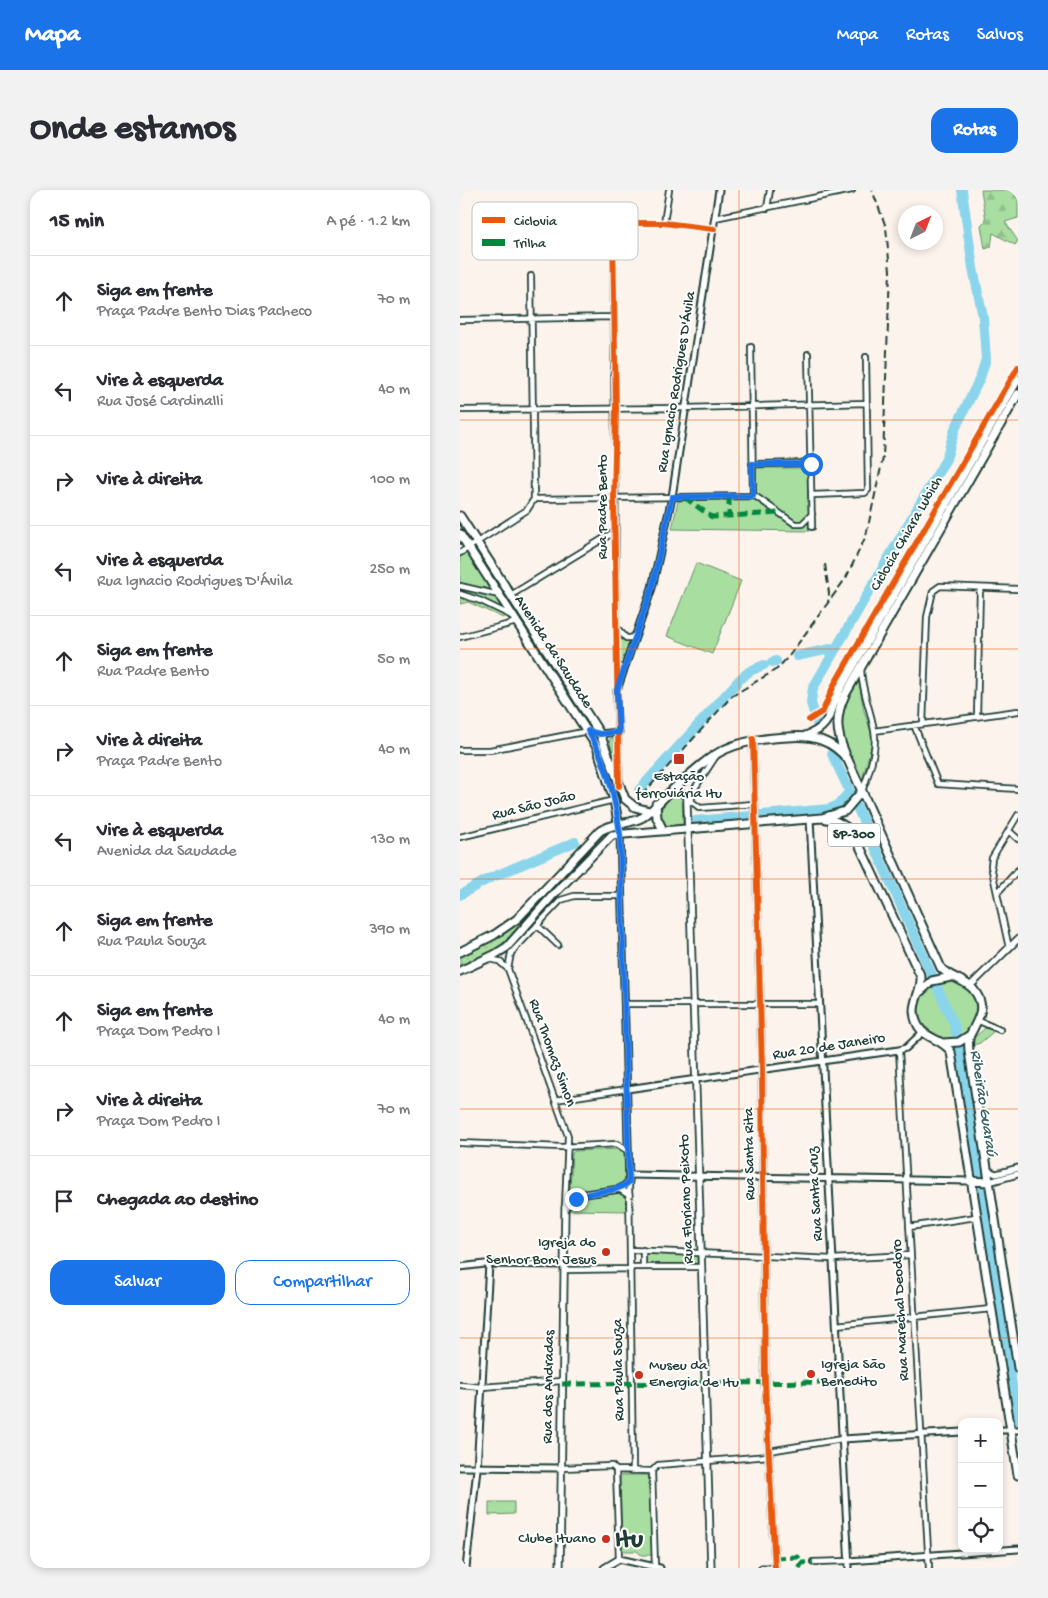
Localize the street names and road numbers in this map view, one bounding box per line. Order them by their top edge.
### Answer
street label: Rua Ignacio Rodrigues D'Ávila [654,289,700,474]
street label: Rua Padre Bento [594,454,612,560]
street label: Ciclocia Chiara Lubich [867,473,947,595]
street label: Avenida da Saudade [510,592,596,712]
street label: Rua São João [490,787,578,825]
road number: SP-300 [828,824,880,846]
street label: Rua Thomaz Simon [524,997,580,1109]
street label: Rua 20 de Janeiro [771,1029,887,1065]
street label: Rua Santa Rita [740,1107,760,1201]
street label: Rua Floriano Peixoto [676,1134,698,1264]
street label: Rua Santa Cruz [805,1146,827,1242]
street label: Rua Marechal Deodoro [888,1238,914,1381]
street label: Rua Paula Souza [609,1318,629,1421]
street label: Rua dos Andradas [539,1330,559,1444]

